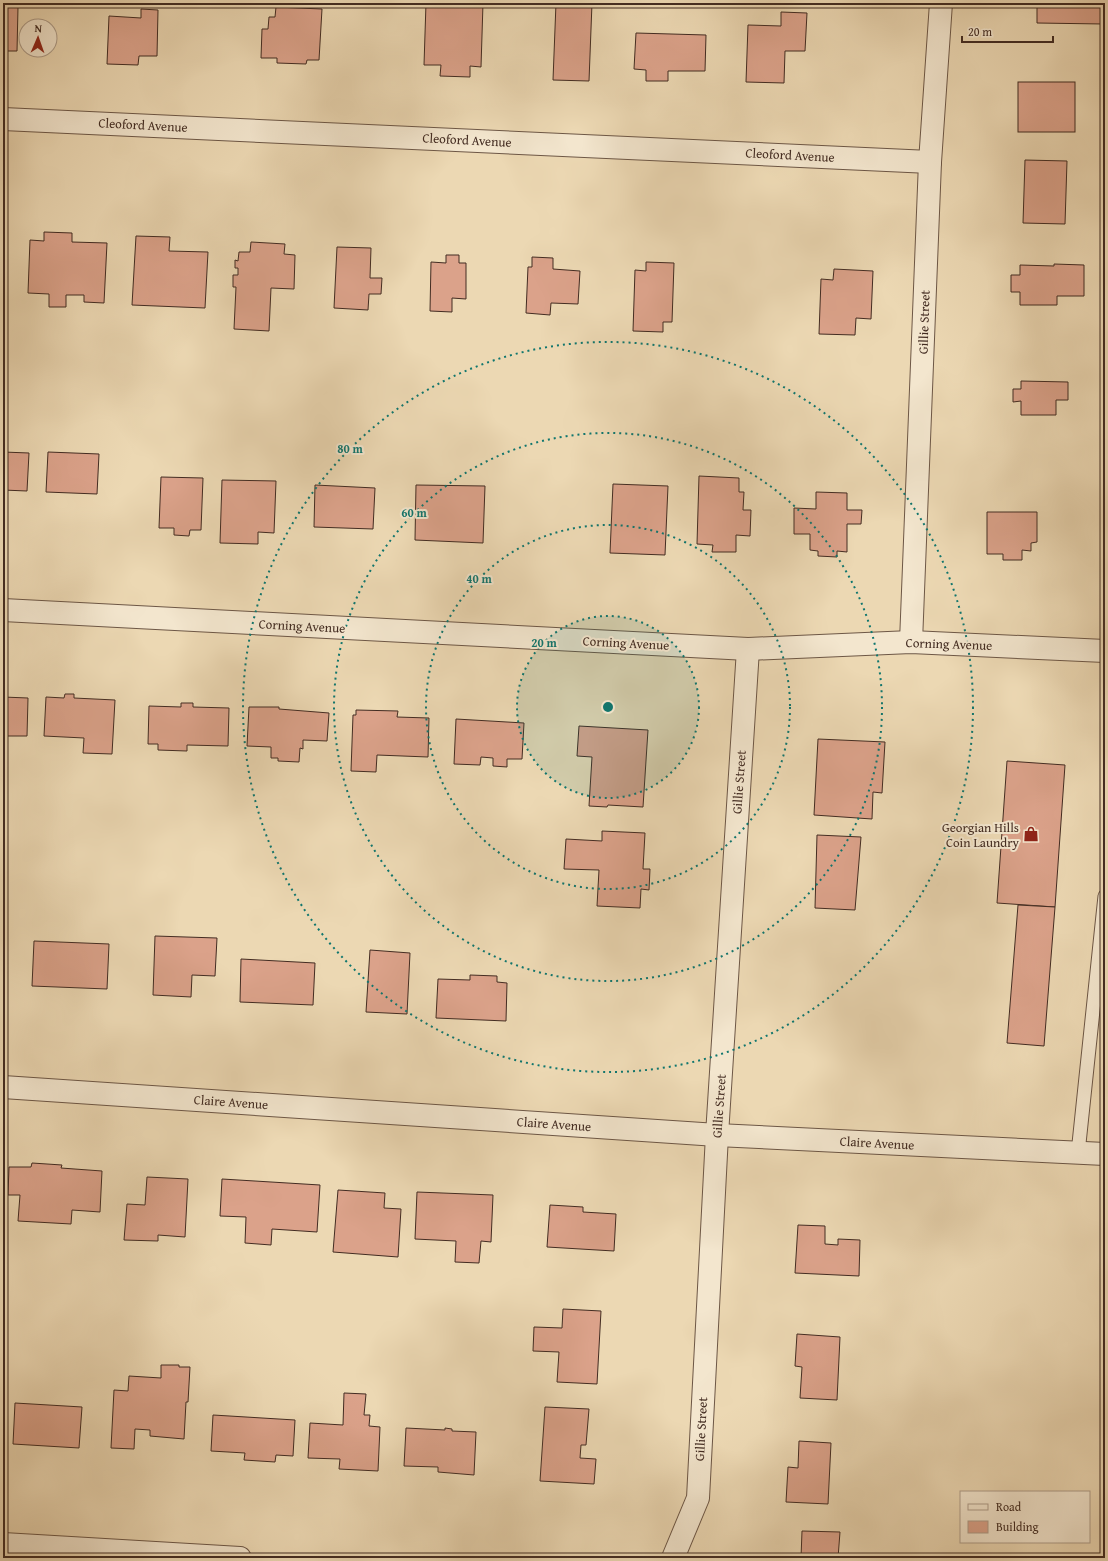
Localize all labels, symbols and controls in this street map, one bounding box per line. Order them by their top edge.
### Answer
north arrow [18,18,58,58]
scale bar [962,18,1053,44]
text: N [34,20,43,36]
text: 20 m [968,23,992,40]
street label: Cleoford Avenue [98,113,188,137]
street label: Cleoford Avenue [422,128,512,152]
street label: Cleoford Avenue [745,143,835,167]
street label: Gillie Street [913,289,935,354]
text: 80 m [337,440,363,457]
text: 60 m [401,504,427,521]
text: 40 m [466,570,492,587]
street label: Corning Avenue [258,614,346,638]
street label: Corning Avenue [582,631,670,655]
street label: Corning Avenue [905,633,993,655]
text: 20 m [531,634,557,651]
centre of rings [601,700,615,714]
street label: Gillie Street [727,749,751,815]
place label: Georgian Hills Coin Laundry [942,818,1020,852]
shop icon: Georgian Hills Coin Laundry [1022,825,1040,843]
street label: Gillie Street [707,1073,731,1139]
street label: Claire Avenue [193,1090,269,1114]
street label: Claire Avenue [516,1112,592,1136]
street label: Claire Avenue [839,1132,915,1154]
street label: Gillie Street [690,1396,712,1462]
legend [960,1491,1090,1543]
text: Road [996,1498,1022,1515]
text: Building [996,1518,1039,1535]

